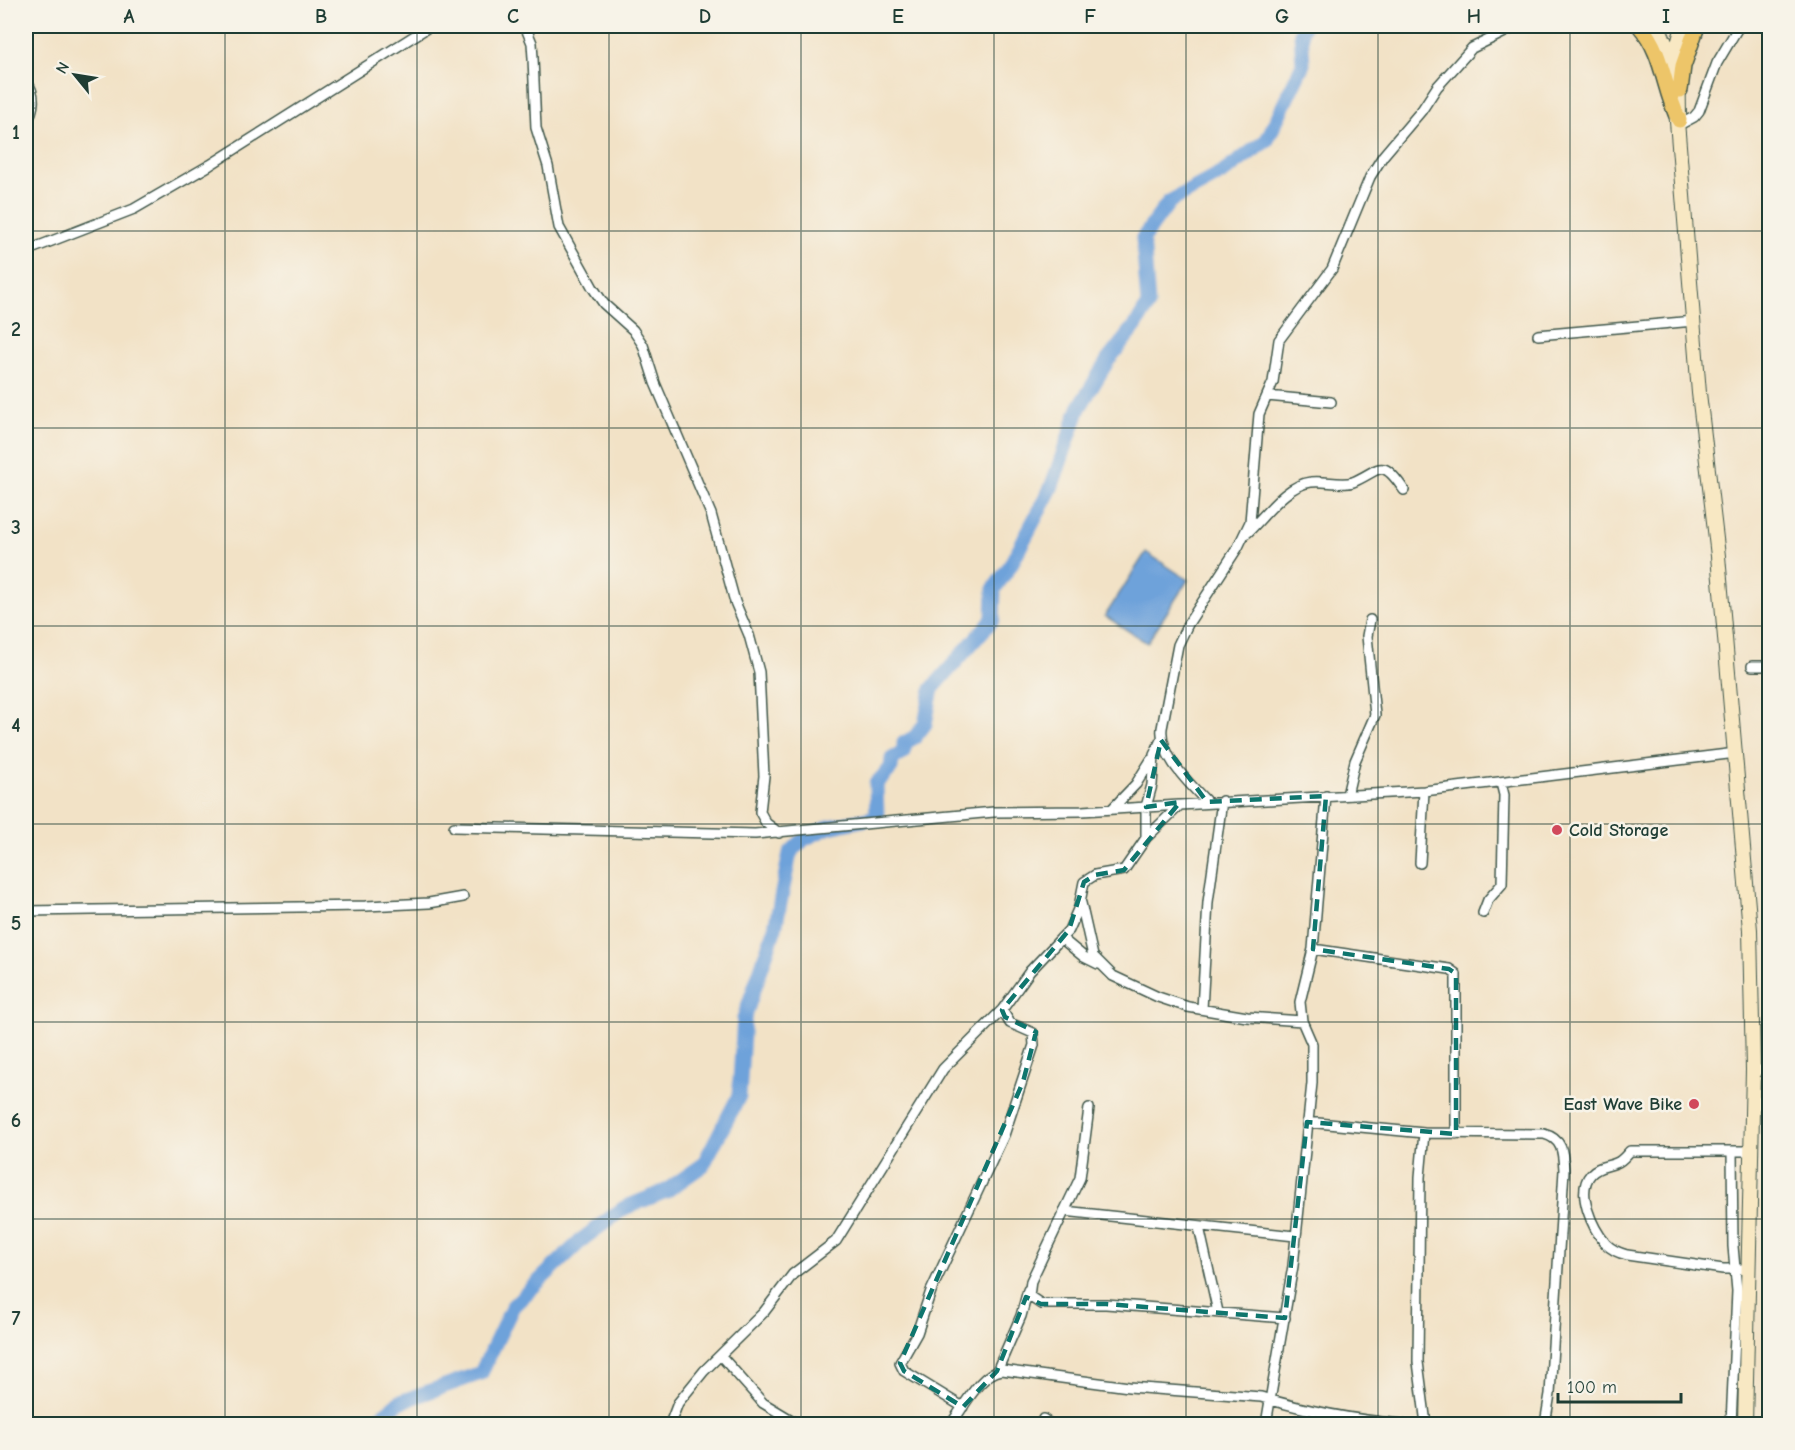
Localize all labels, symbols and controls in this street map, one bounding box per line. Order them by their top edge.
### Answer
text: A [123,5,135,28]
text: B [315,5,327,28]
text: C [507,5,519,28]
text: D [699,5,711,28]
text: E [892,5,904,28]
text: F [1084,5,1096,28]
text: G [1275,5,1289,28]
text: H [1467,5,1481,28]
text: I [1662,5,1670,28]
north arrow [45,45,105,105]
text: N [52,59,73,77]
text: 1 [12,121,20,144]
text: 2 [11,318,21,341]
text: 3 [11,516,21,539]
text: 4 [11,714,21,737]
place label: Cold Storage [1569,820,1669,841]
marker: Cold Storage [1550,823,1564,837]
text: 5 [11,912,21,935]
place label: East Wave Bike [1563,1094,1682,1115]
marker: East Wave Bike [1687,1097,1701,1111]
text: 6 [11,1109,21,1132]
text: 7 [12,1307,21,1330]
scale bar [1558,1366,1681,1404]
text: 100 m [1567,1377,1617,1398]

